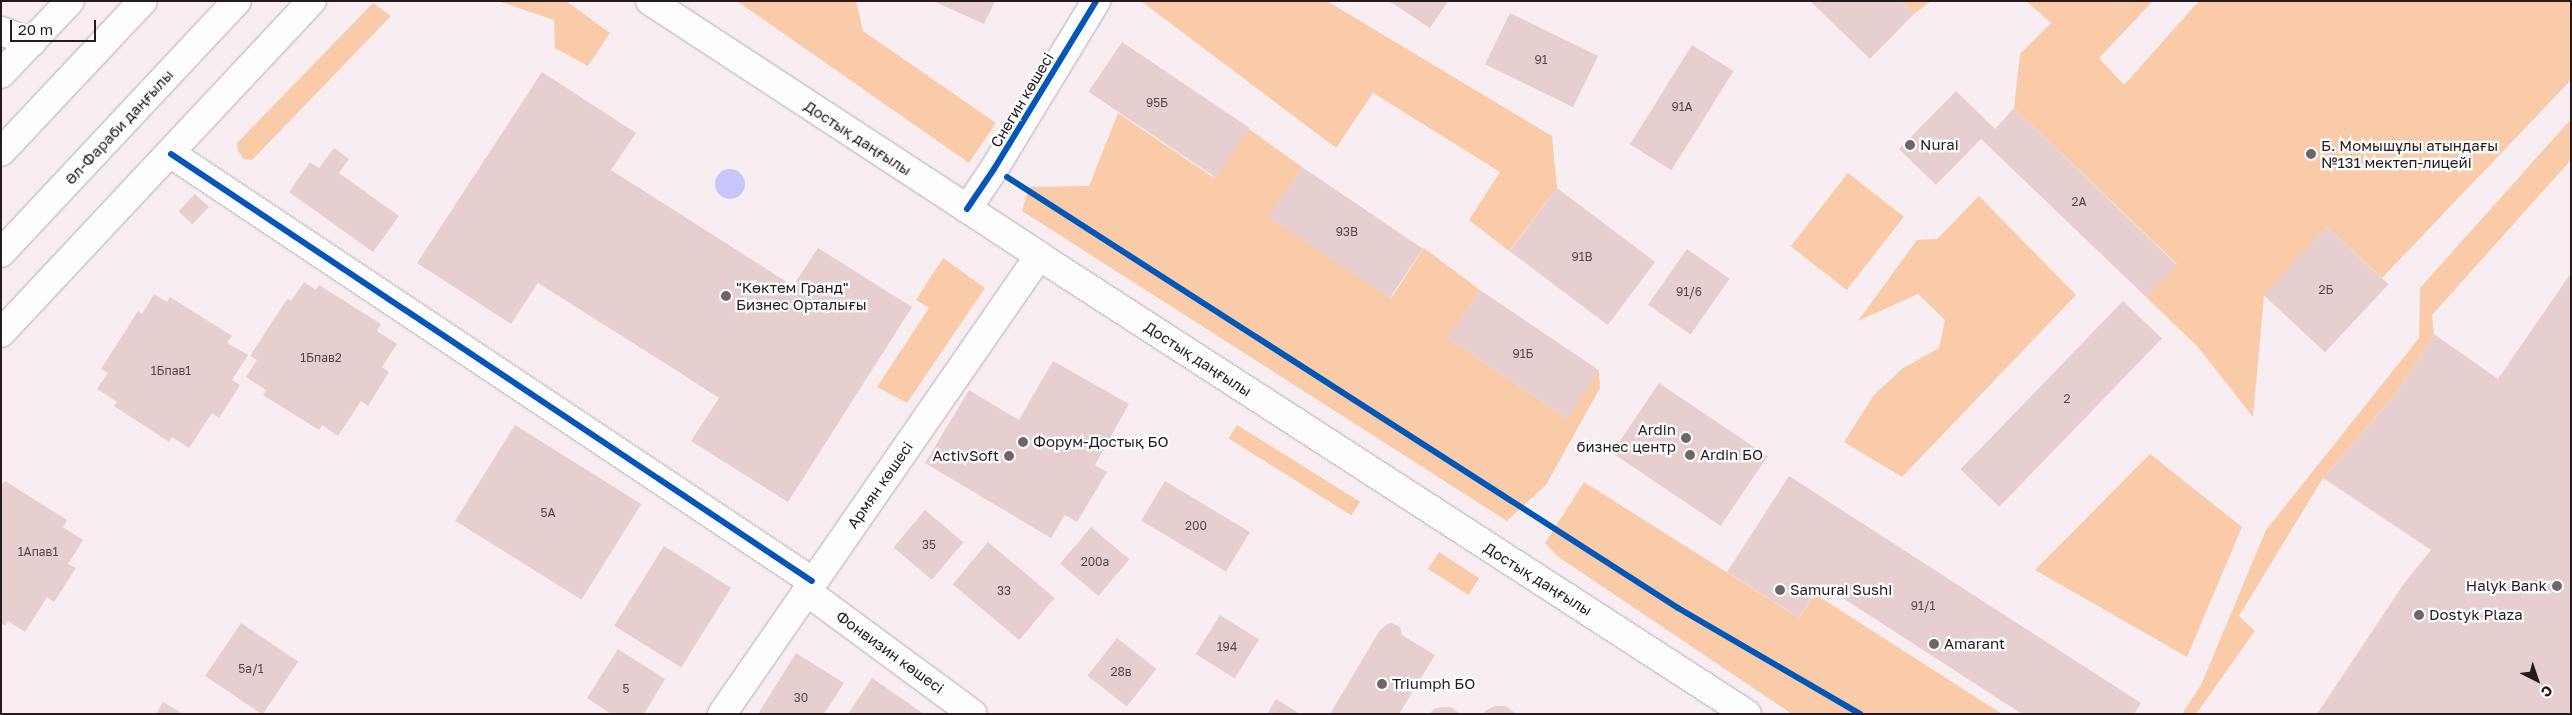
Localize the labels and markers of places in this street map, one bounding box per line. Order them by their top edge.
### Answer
place label: Nurai [1920,136,1959,154]
place label: Б. Момышұлы атындағы №131 мектеп-лицейі [2321,136,2498,171]
marker: Nurai [1904,139,1916,151]
marker: Б. Момышұлы атындағы №131 мектеп-лицейі [2305,148,2317,160]
place label: "Көктем Гранд" Бизнес Орталығы [736,278,867,313]
marker: "Көктем Гранд" Бизнес Орталығы [720,290,732,302]
place label: Ardin бизнес центр [1577,420,1676,455]
marker: Ardin бизнес центр [1680,432,1692,444]
place label: Форум-Достық БО [1033,433,1169,451]
marker: Форум-Достық БО [1017,436,1029,448]
place label: Ardin БО [1700,446,1763,464]
place label: ActivSoft [932,447,999,465]
marker: Ardin БО [1684,449,1696,461]
marker: ActivSoft [1003,450,1015,462]
place label: Halyk Bank [2466,577,2547,595]
marker: Halyk Bank [2551,580,2563,592]
place label: Samurai Sushi [1790,581,1892,599]
marker: Samurai Sushi [1774,584,1786,596]
place label: Dostyk Plaza [2429,606,2523,624]
marker: Dostyk Plaza [2413,609,2425,621]
place label: Amarant [1944,635,2005,653]
marker: Amarant [1928,638,1940,650]
place label: Triumph БО [1392,675,1475,693]
marker: Triumph БО [1376,678,1388,690]

